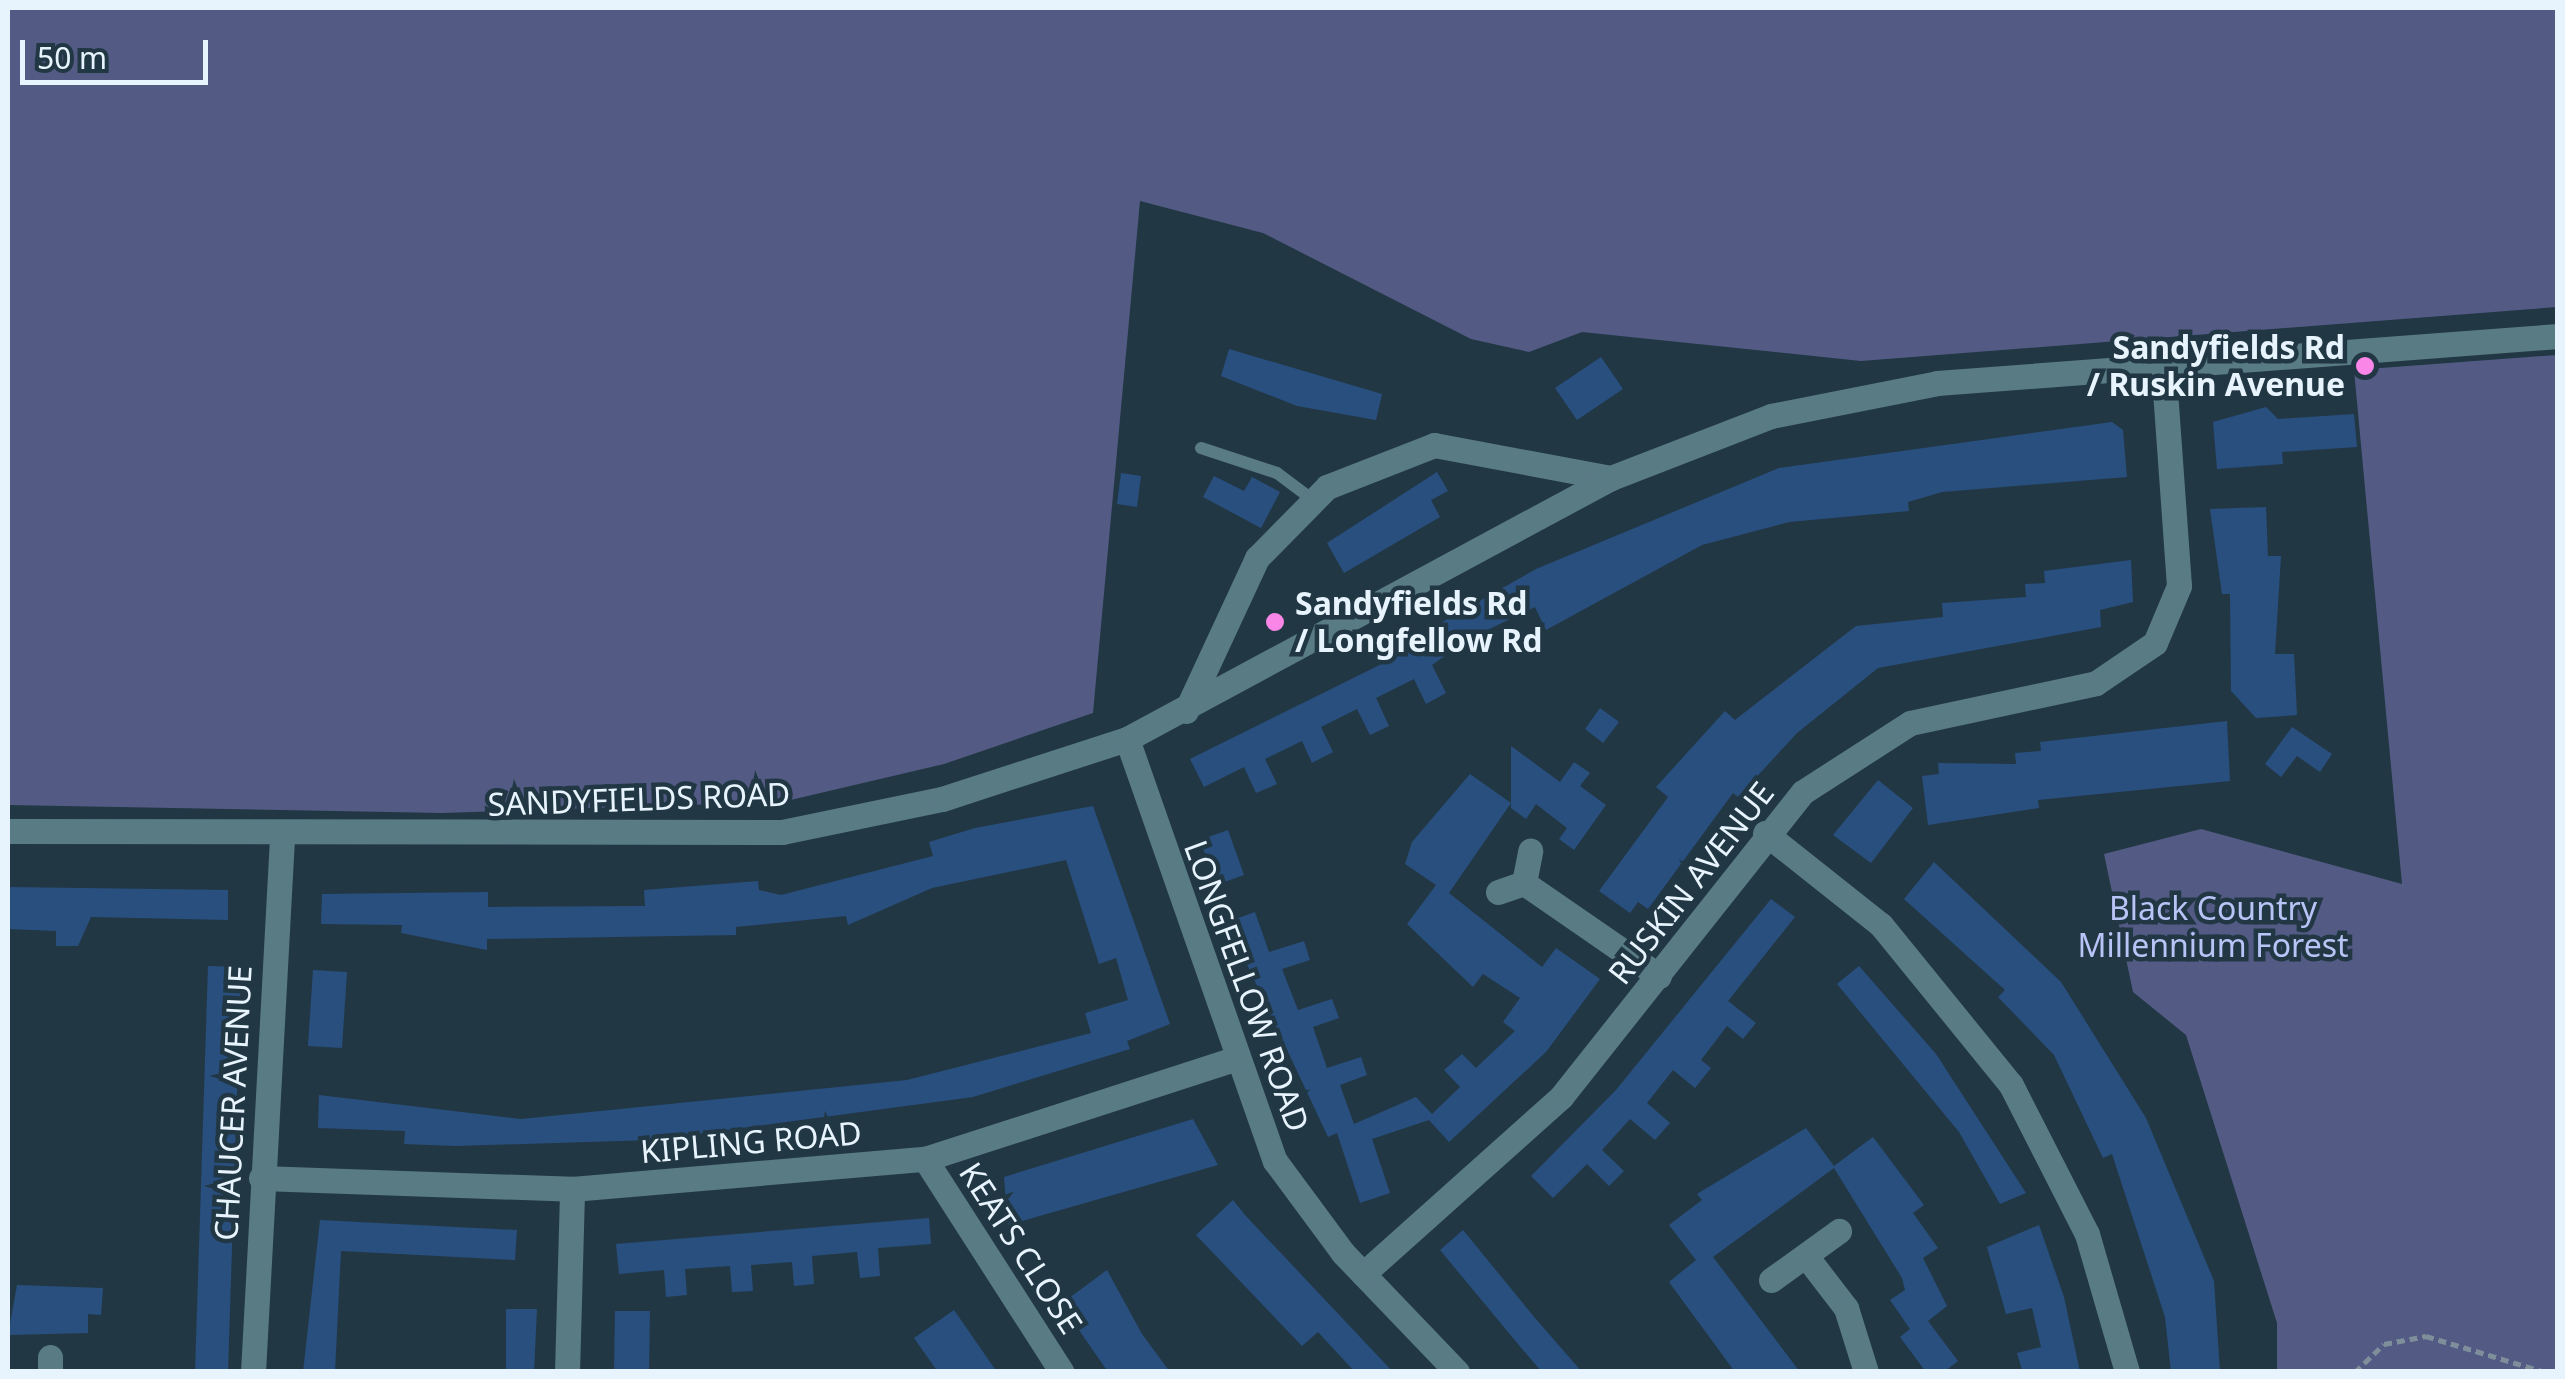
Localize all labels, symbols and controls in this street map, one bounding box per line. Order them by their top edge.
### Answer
scale bar [25,20,212,82]
text: 50 m [37,37,107,78]
place label: Sandyfields Rd / Ruskin Avenue [2087,329,2345,404]
marker: Sandyfields Rd / Ruskin Avenue [2354,355,2376,377]
place label: Sandyfields Rd / Longfellow Rd [1295,585,1542,660]
marker: Sandyfields Rd / Longfellow Rd [1264,611,1286,633]
street label: RUSKIN AVENUE [1600,774,1782,992]
street label: SANDYFIELDS ROAD [487,775,791,823]
street label: LONGFELLOW ROAD [1176,835,1318,1137]
park label: Black Country Millennium Forest [2077,890,2349,965]
street label: CHAUCER AVENUE [207,964,259,1242]
street label: KIPLING ROAD [639,1113,863,1171]
street label: KEATS CLOSE [951,1155,1091,1341]

